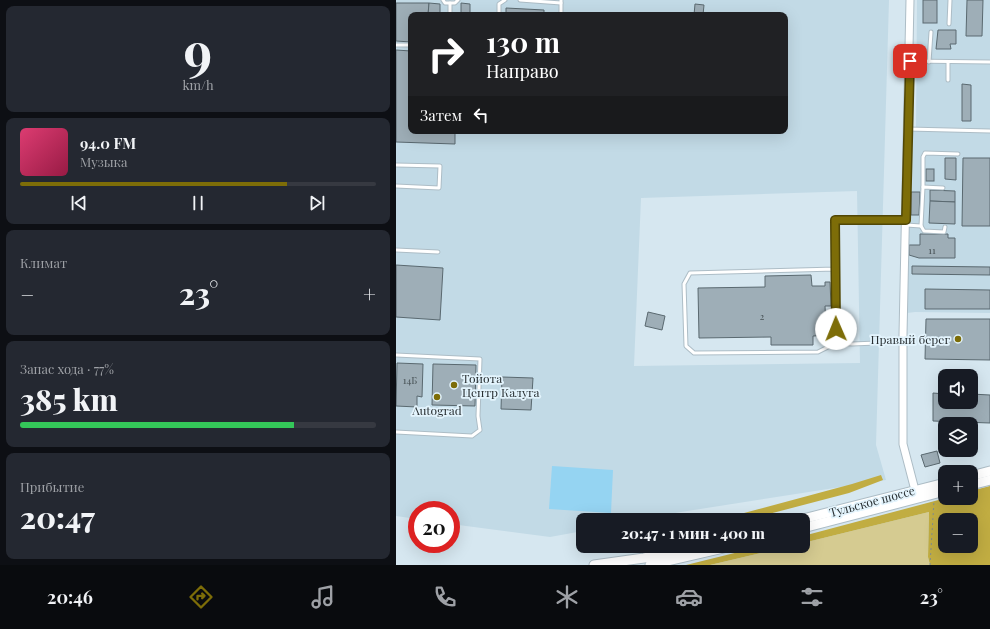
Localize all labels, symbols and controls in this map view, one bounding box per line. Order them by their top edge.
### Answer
text: 9 [184,15,212,84]
text: 130 m [486,23,560,60]
icon: right [420,28,472,80]
pin [893,44,927,78]
icon: arrive [899,50,921,72]
text: Направо [486,59,559,83]
text: km/h [182,76,214,93]
icon: left [470,104,492,126]
text: Затем [420,105,462,125]
text: 94.0 FM [80,133,136,153]
text: Музыка [80,153,128,170]
icon: previous [68,192,90,214]
icon: pause [187,192,209,214]
icon: next [306,192,328,214]
house number: 11 [928,243,936,257]
text: Климат [20,254,67,271]
text: 23° [179,273,218,313]
text: − [20,279,34,309]
text: + [363,279,376,309]
position arrow [815,308,857,350]
house number: 2 [760,309,765,323]
place label: Правый берег [871,331,950,347]
marker: Правый берег [953,334,963,344]
text: Запас хода · 77% [20,360,114,377]
map controls [938,369,978,553]
button: sound [938,369,978,409]
place label: Тойота Центр Калуга [462,370,540,400]
house number: 14Б [403,373,417,387]
text: 385 km [20,379,118,419]
marker: Тойота Центр Калуга [449,380,459,390]
marker: Autograd [432,392,442,402]
place label: Autograd [411,402,462,418]
button: layers [938,417,978,457]
button: + [938,465,978,505]
text: Прибытие [20,478,84,495]
street label: Тульское шоссе [828,482,916,520]
text: 20:47 [20,497,95,537]
speed limit sign: 20 [408,501,460,553]
button: − [938,513,978,553]
text: 20:47 · 1 мин · 400 m [621,523,765,543]
icon: directions [187,583,215,611]
icon: music [309,583,337,611]
icon: phone [431,583,459,611]
icon: climate [553,583,581,611]
icon: car [675,583,703,611]
icon: filters [798,583,826,611]
text: 20:46 [47,585,93,609]
text: 23° [920,585,943,609]

